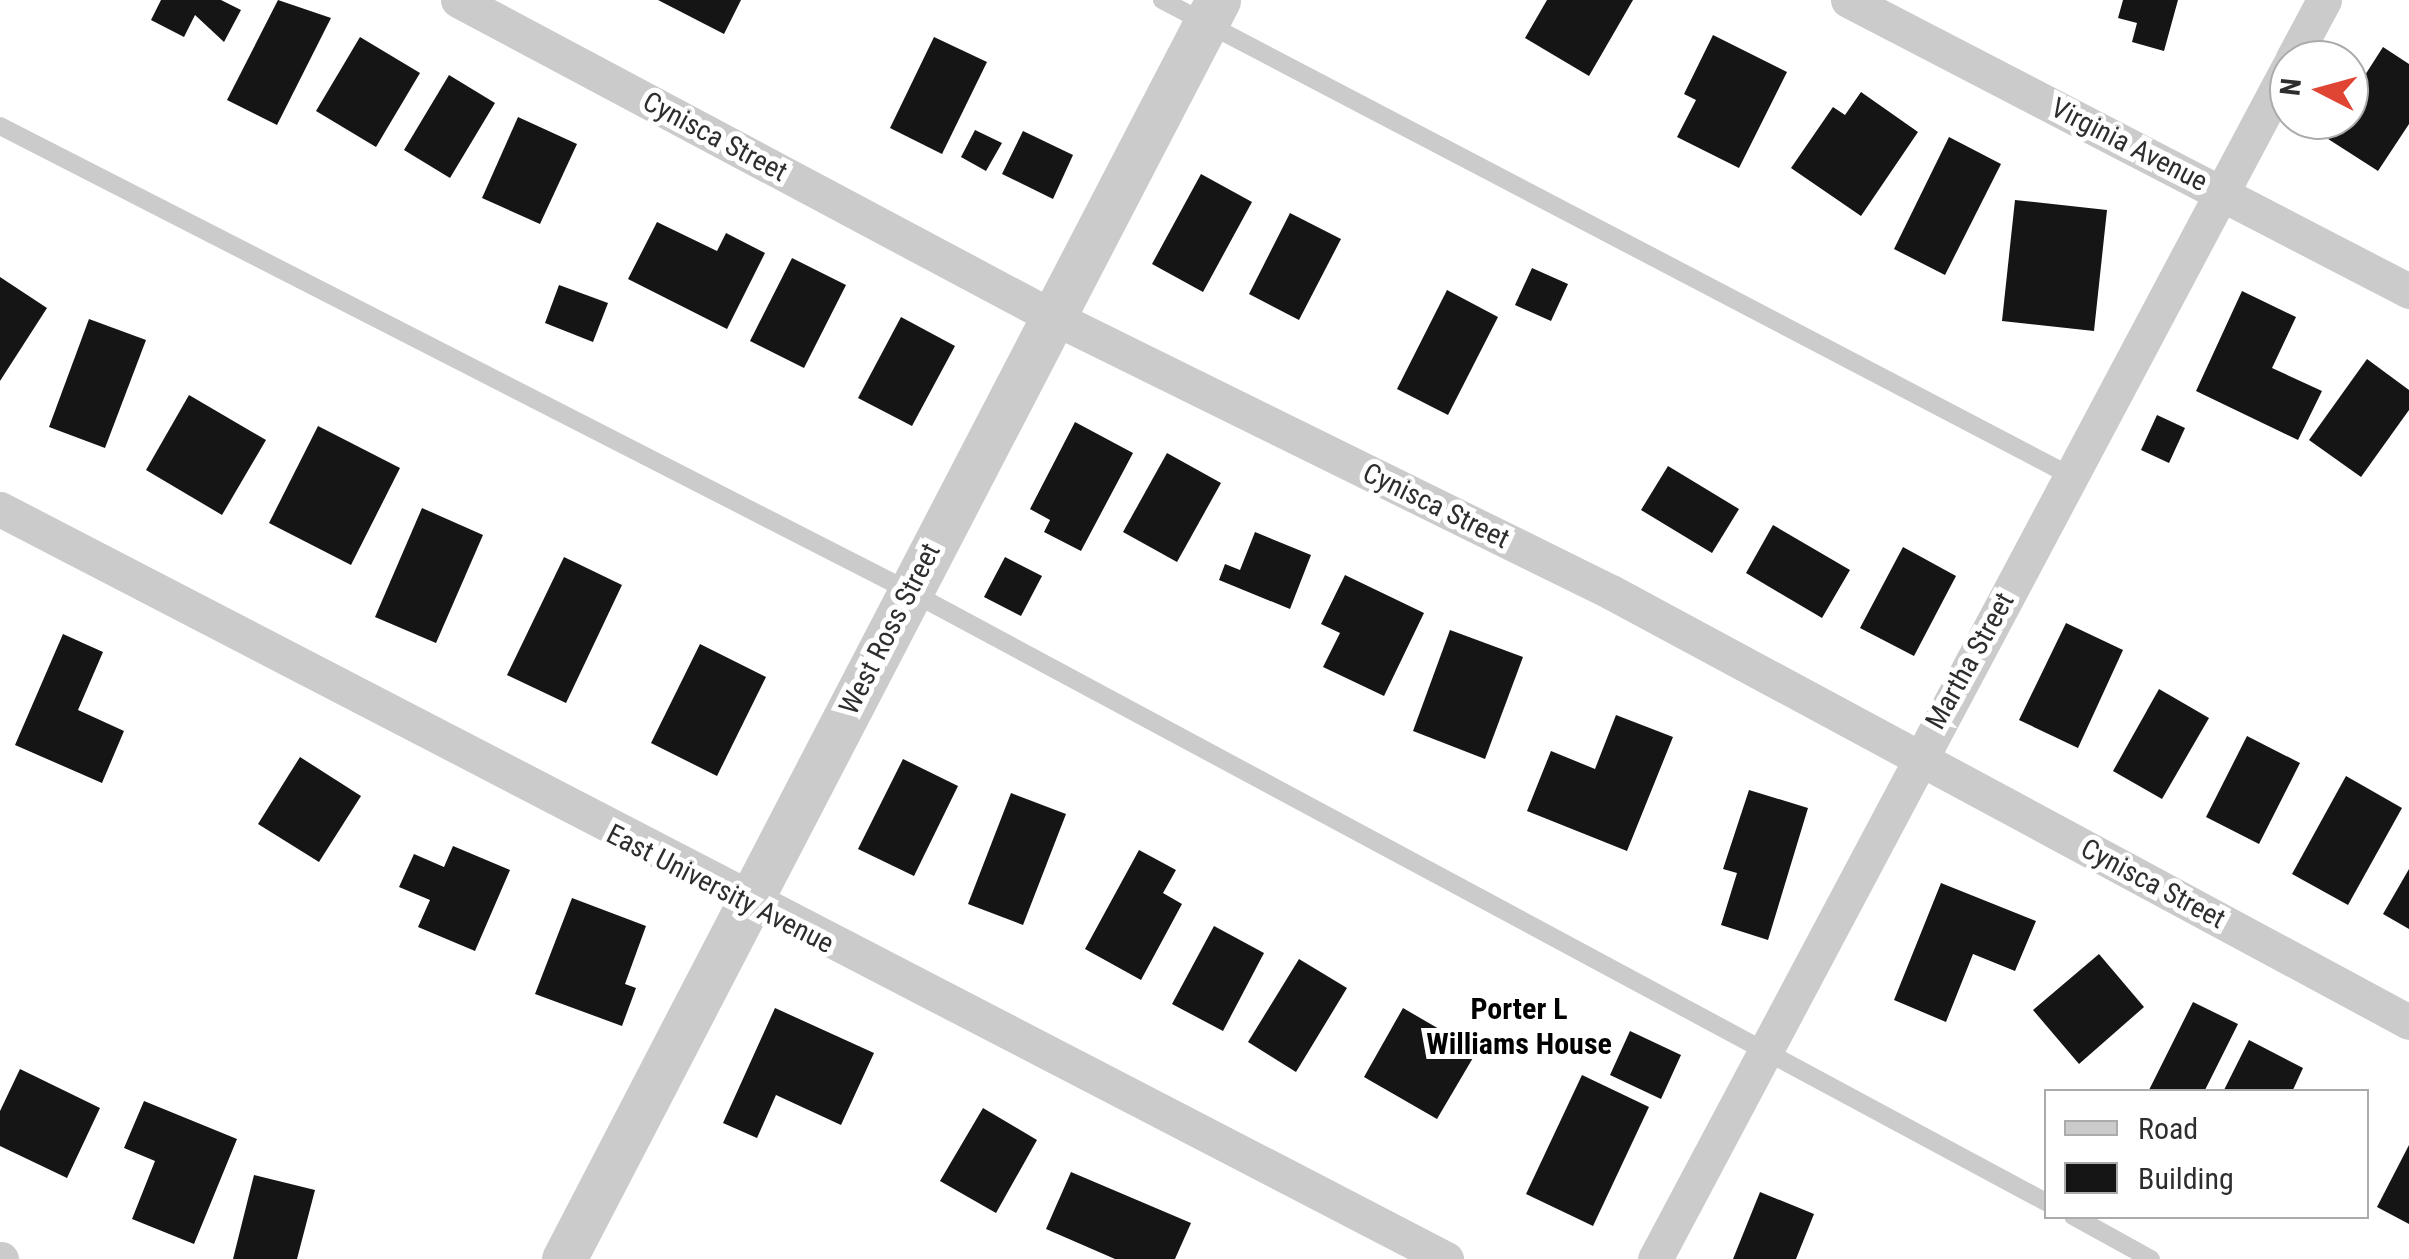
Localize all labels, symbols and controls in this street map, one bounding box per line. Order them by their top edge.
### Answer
north arrow [2269,40,2369,140]
text: N [2273,77,2308,97]
street label: Cynisca Street [637,85,793,189]
street label: Virginia Avenue [2045,91,2213,199]
street label: Cynisca Street [1357,456,1515,556]
street label: West Ross Street [832,538,948,720]
street label: Martha Street [1919,587,2021,735]
street label: East University Avenue [601,817,839,961]
street label: Cynisca Street [2075,832,2231,936]
district label: Porter L Williams House [1426,991,1612,1062]
legend [2044,1089,2369,1219]
text: Road [2138,1111,2198,1146]
text: Building [2138,1161,2234,1196]

